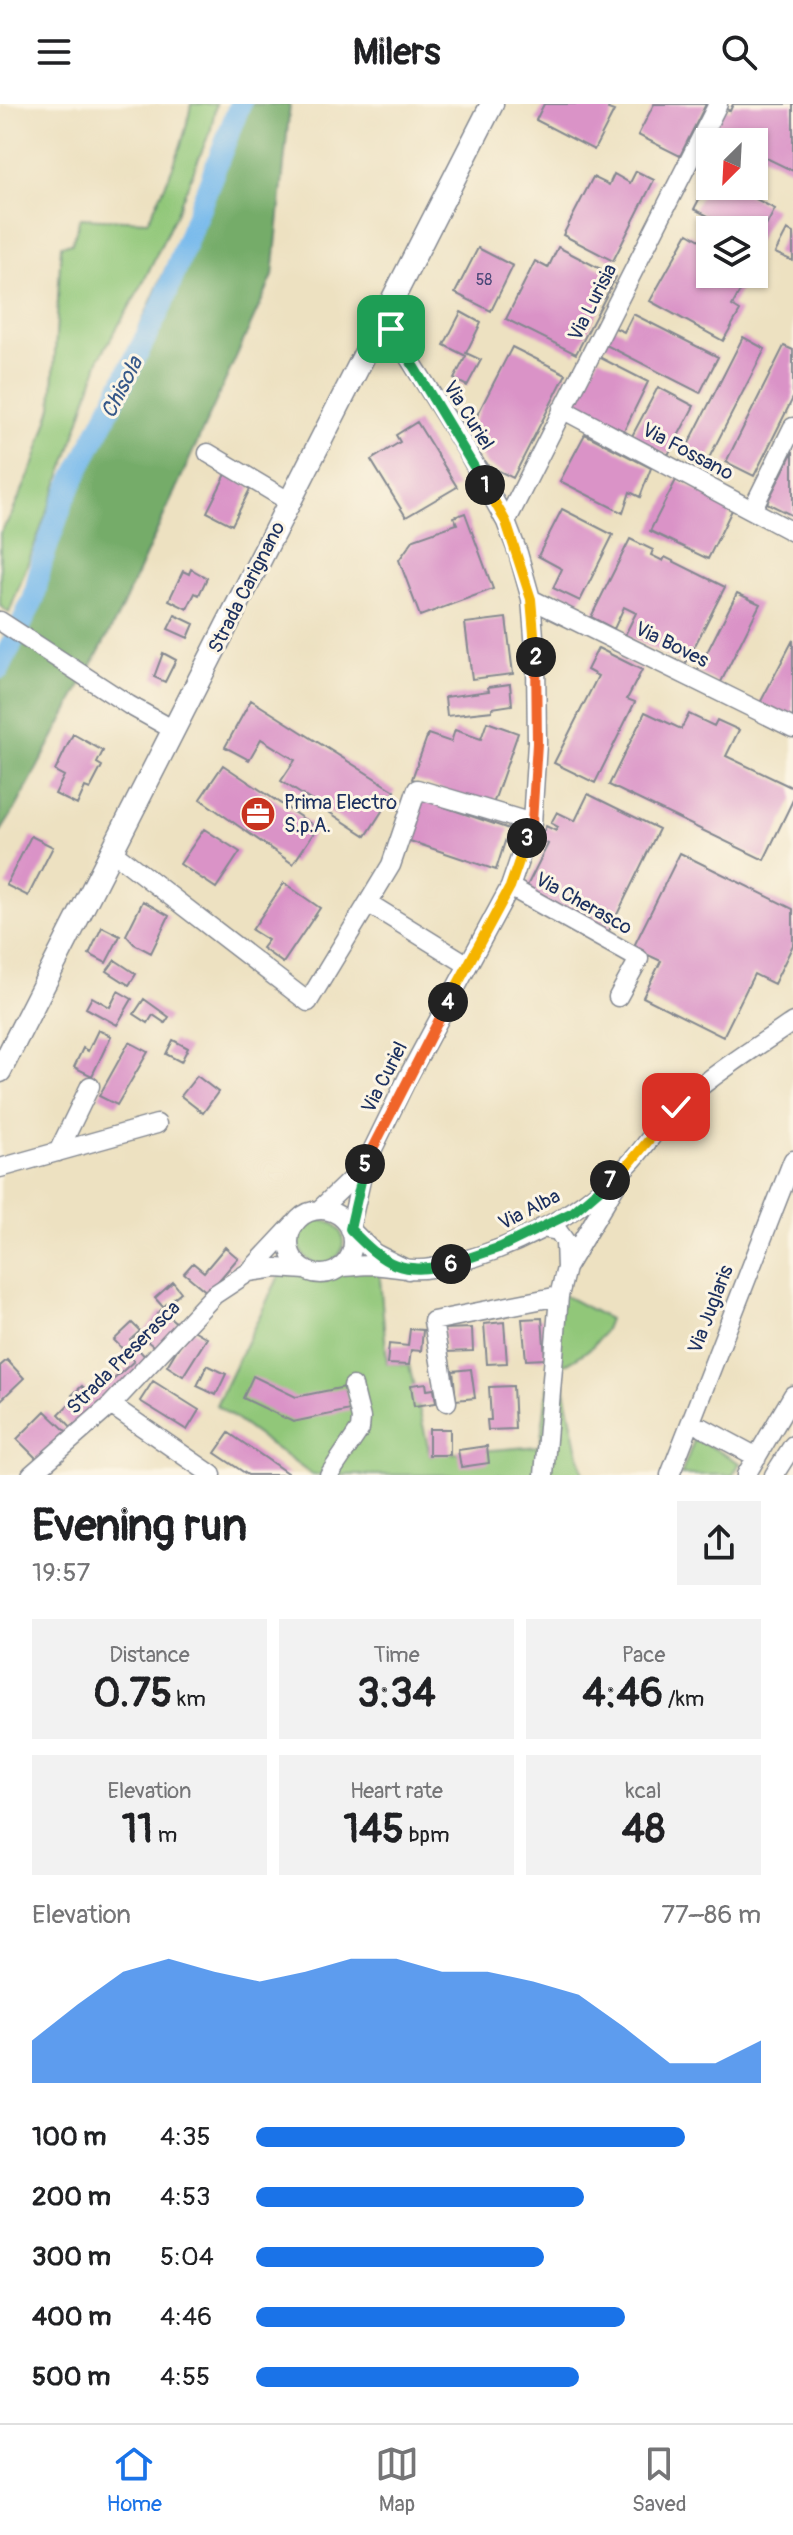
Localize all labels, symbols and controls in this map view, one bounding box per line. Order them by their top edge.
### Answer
icon: menu [32,30,76,74]
text: Milers [353,30,440,75]
icon: search [717,30,761,74]
north arrow [696,128,768,200]
map controls [696,128,768,288]
button: layers [696,216,768,288]
street label: Via Lurisia [562,260,622,345]
house number: 58 [476,270,492,290]
pin [357,295,425,363]
icon: arrive [369,307,413,351]
water label: Chisola [95,351,150,423]
street label: Via Curiel [438,376,500,454]
street label: Via Fossano [638,417,738,486]
pin: 1 [465,465,505,505]
text: 1 [481,471,489,499]
street label: Strada Carignano [203,517,290,657]
street label: Via Boves [631,616,713,673]
pin: 2 [516,637,556,677]
text: 2 [530,643,542,671]
place label: Prima Electro S.p.A. [284,790,397,838]
office icon: Prima Electro S.p.A. [239,795,277,833]
pin: 3 [507,818,547,858]
text: 3 [521,824,533,852]
street label: Via Cherasco [531,867,637,940]
pin: 4 [428,982,468,1022]
text: 4 [442,988,454,1016]
street label: Via Curiel [356,1037,413,1117]
pin [642,1073,710,1141]
icon: check [654,1085,698,1129]
pin: 5 [345,1144,385,1184]
text: 5 [359,1150,371,1178]
pin: 7 [590,1160,630,1200]
text: 7 [604,1166,616,1194]
street label: Via Alba [494,1183,564,1236]
pin: 6 [431,1244,471,1284]
text: 6 [445,1250,457,1278]
street label: Via Juglaris [682,1261,739,1357]
street label: Strada Preserasca [61,1295,185,1419]
text: Evening run [32,1499,247,1554]
button: share [677,1501,761,1585]
text: 19:57 [32,1557,90,1589]
text: Distance [109,1641,190,1669]
text: Time [374,1641,419,1669]
text: Pace [622,1641,665,1669]
text: 0.75 [93,1669,172,1718]
text: 3:34 [357,1669,436,1718]
text: 4:46 [583,1669,663,1718]
text: km [172,1685,206,1713]
text: /km [663,1685,704,1713]
text: Elevation [108,1777,191,1805]
text: Heart rate [350,1777,443,1805]
text: kcal [626,1777,661,1805]
text: 11 [122,1805,153,1854]
text: 145 [343,1805,404,1854]
text: 48 [622,1805,665,1854]
text: m [153,1821,177,1849]
text: bpm [404,1821,450,1849]
text: Elevation [32,1899,131,1931]
text: 77–86 m [661,1899,761,1931]
text: 100 m [32,2121,106,2153]
text: 4:35 [160,2121,211,2153]
text: 200 m [32,2181,111,2213]
text: 4:53 [160,2181,211,2213]
text: 300 m [32,2241,111,2273]
text: 5:04 [160,2241,214,2273]
text: 400 m [32,2301,111,2333]
text: 4:46 [160,2301,212,2333]
text: 500 m [32,2361,110,2393]
text: 4:55 [160,2361,210,2393]
tab: Home [106,2442,162,2518]
tab: Map [375,2442,419,2518]
tab: Saved [632,2442,686,2518]

